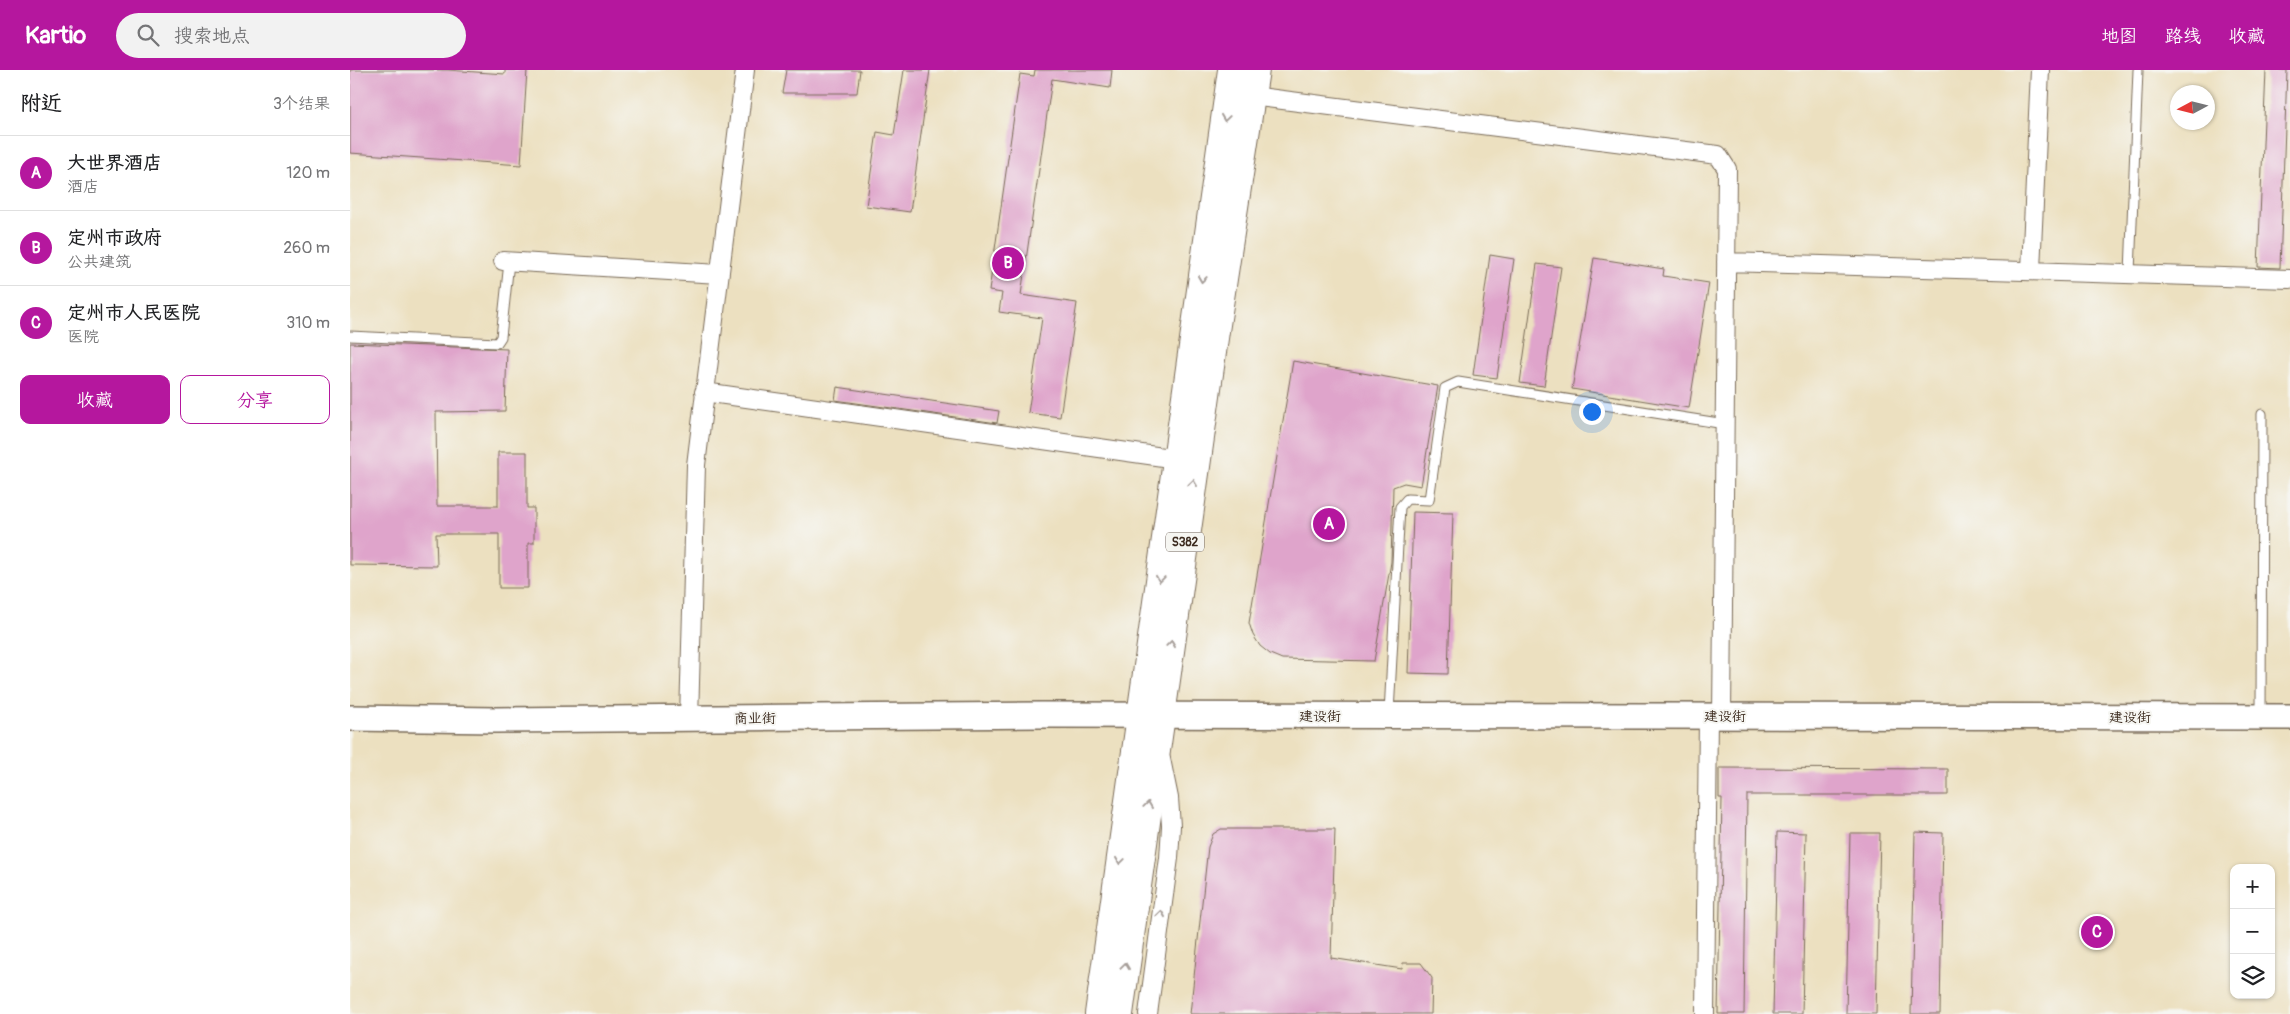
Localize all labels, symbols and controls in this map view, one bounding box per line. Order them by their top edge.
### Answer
search box [116,13,466,58]
text: Kartio [25,21,86,50]
icon: search [134,21,162,49]
text: 搜索地点 [174,24,250,48]
text: 地图 [2101,25,2137,48]
text: 路线 [2165,25,2201,48]
text: 收藏 [2229,25,2265,48]
north arrow [2170,85,2215,130]
text: 附近 [20,90,62,117]
text: 3个结果 [273,94,330,114]
one-way arrow [1221,114,1231,123]
text: 大世界酒店 [67,151,162,175]
text: A [31,163,41,183]
text: 120 m [286,163,330,183]
text: 酒店 [67,177,99,197]
text: 定州市政府 [67,226,162,250]
text: B [31,238,41,258]
text: 260 m [283,238,330,258]
pin: B [992,244,1024,282]
text: 公共建筑 [67,252,131,272]
one-way arrow [1197,275,1208,283]
text: 定州市人民医院 [67,301,200,325]
text: C [31,313,41,333]
text: 310 m [286,313,330,333]
text: 医院 [67,327,99,347]
button: 收藏 [20,375,170,424]
button: 分享 [180,375,330,424]
your location [1579,399,1605,425]
one-way arrow [1187,479,1198,487]
pin: A [1313,505,1345,543]
road number: S382 [1166,532,1204,552]
one-way arrow [1155,575,1166,583]
one-way arrow [1165,640,1175,648]
street label: 建设街 [1299,708,1341,725]
street label: 建设街 [1704,708,1746,725]
street label: 建设街 [2109,709,2151,726]
street label: 商业街 [734,710,776,727]
one-way arrow [1142,800,1153,808]
one-way arrow [1115,857,1126,865]
map controls [2230,864,2275,999]
button: + [2230,864,2275,909]
one-way arrow [1156,909,1166,918]
button: − [2230,909,2275,954]
pin: C [2081,913,2113,951]
button: layers [2230,954,2275,999]
one-way arrow [1120,961,1130,970]

